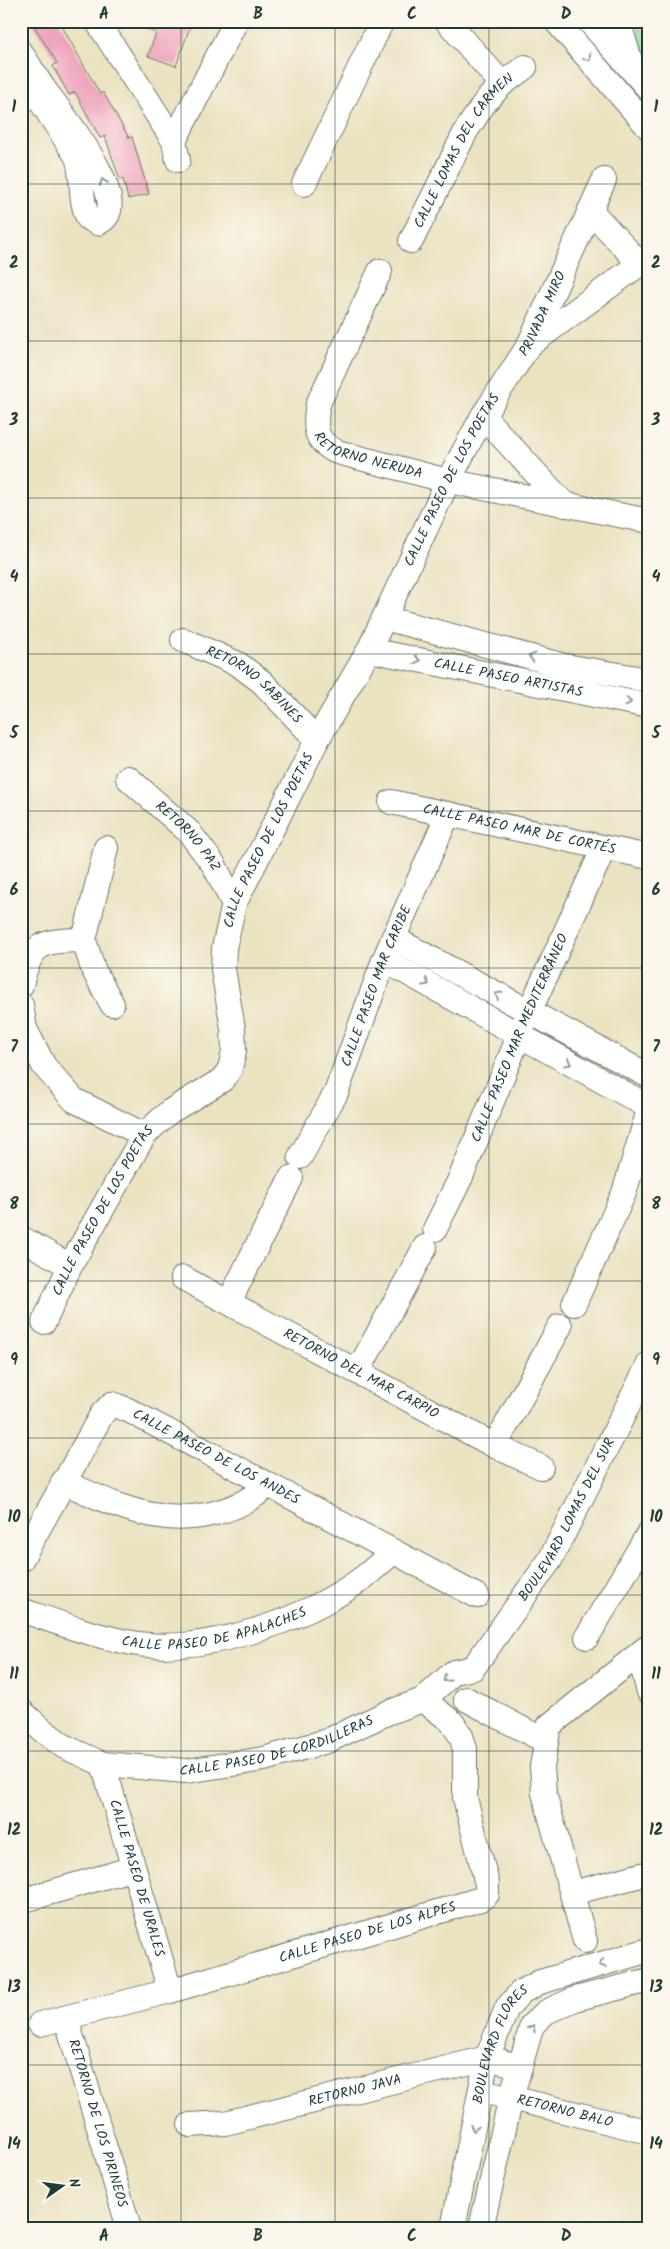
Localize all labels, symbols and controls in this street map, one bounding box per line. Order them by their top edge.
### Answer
text: A [99,2,109,27]
text: B [253,2,263,27]
text: C [407,2,417,27]
text: D [561,2,572,27]
one-way arrow [582,52,591,61]
street label: CALLE LOMAS DEL CARMEN [408,68,519,232]
text: 1 [12,95,17,120]
text: 1 [654,95,659,120]
one-way arrow [99,178,109,186]
text: 2 [9,251,19,276]
text: 2 [651,251,661,276]
street label: PRIVADA MIRO [513,267,572,361]
street label: CALLE PASEO DE LOS POETAS [398,389,506,570]
text: 3 [9,408,19,433]
text: 3 [651,408,661,433]
street label: RETORNO NERUDA [307,428,425,485]
text: 4 [10,565,19,590]
text: 4 [652,565,661,590]
street label: RETORNO SABINES [202,640,308,729]
street label: CALLE PASEO ARTISTAS [432,652,585,704]
one-way arrow [528,652,537,663]
one-way arrow [412,654,421,664]
one-way arrow [623,697,632,707]
text: 5 [9,721,20,746]
text: 5 [651,721,662,746]
street label: CALLE PASEO DE LOS POETAS [218,749,320,930]
street label: RETORNO PAZ [150,796,226,875]
street label: CALLE PASEO MAR DE CORTÉS [421,798,618,861]
text: 6 [10,878,19,903]
text: 6 [652,878,661,903]
street label: CALLE PASEO MAR CARIBE [335,901,418,1070]
street label: CALLE PASEO MAR MEDITERRÁNEO [465,930,574,1146]
one-way arrow [421,977,430,987]
one-way arrow [494,991,503,1001]
text: 7 [10,1035,18,1060]
text: 7 [652,1035,660,1060]
one-way arrow [563,1056,572,1066]
street label: CALLE PASEO DE LOS POETAS [47,1120,159,1299]
text: 8 [9,1192,19,1217]
text: 8 [651,1192,661,1217]
street label: RETORNO DEL MAR CARPIO [279,1323,443,1425]
text: 9 [10,1348,18,1373]
text: 9 [652,1348,660,1373]
street label: CALLE PASEO DE LOS ANDES [128,1403,304,1511]
street label: BOULEVARD LOMAS DEL SUR [513,1434,621,1606]
text: 10 [7,1505,21,1530]
text: 10 [649,1505,663,1530]
street label: CALLE PASEO DE APALACHES [120,1601,311,1657]
text: 11 [9,1662,19,1687]
text: 11 [651,1662,661,1687]
one-way arrow [442,1674,451,1683]
street label: CALLE PASEO DE CORDILLERAS [179,1710,378,1782]
street label: CALLE PASEO DE URALES [103,1797,171,1960]
text: 12 [7,1818,21,1843]
text: 12 [649,1818,663,1843]
street label: CALLE PASEO DE LOS ALPES [276,1896,459,1969]
one-way arrow [599,1959,607,1969]
text: 13 [7,1975,21,2000]
text: 13 [649,1975,663,2000]
street label: BOULEVARD FLORES [467,1979,532,2106]
one-way arrow [526,2025,536,2034]
street label: RETORNO DE LOS PIRINEOS [63,2037,131,2209]
street label: RETORNO JAVA [306,2069,404,2113]
street label: RETORNO BALO [515,2089,616,2134]
one-way arrow [469,2123,479,2132]
text: 14 [7,2132,21,2157]
text: 14 [649,2132,663,2157]
north arrow [38,2162,88,2212]
text: A [99,2224,109,2249]
text: B [253,2224,263,2249]
text: C [407,2224,417,2249]
text: D [561,2224,572,2249]

